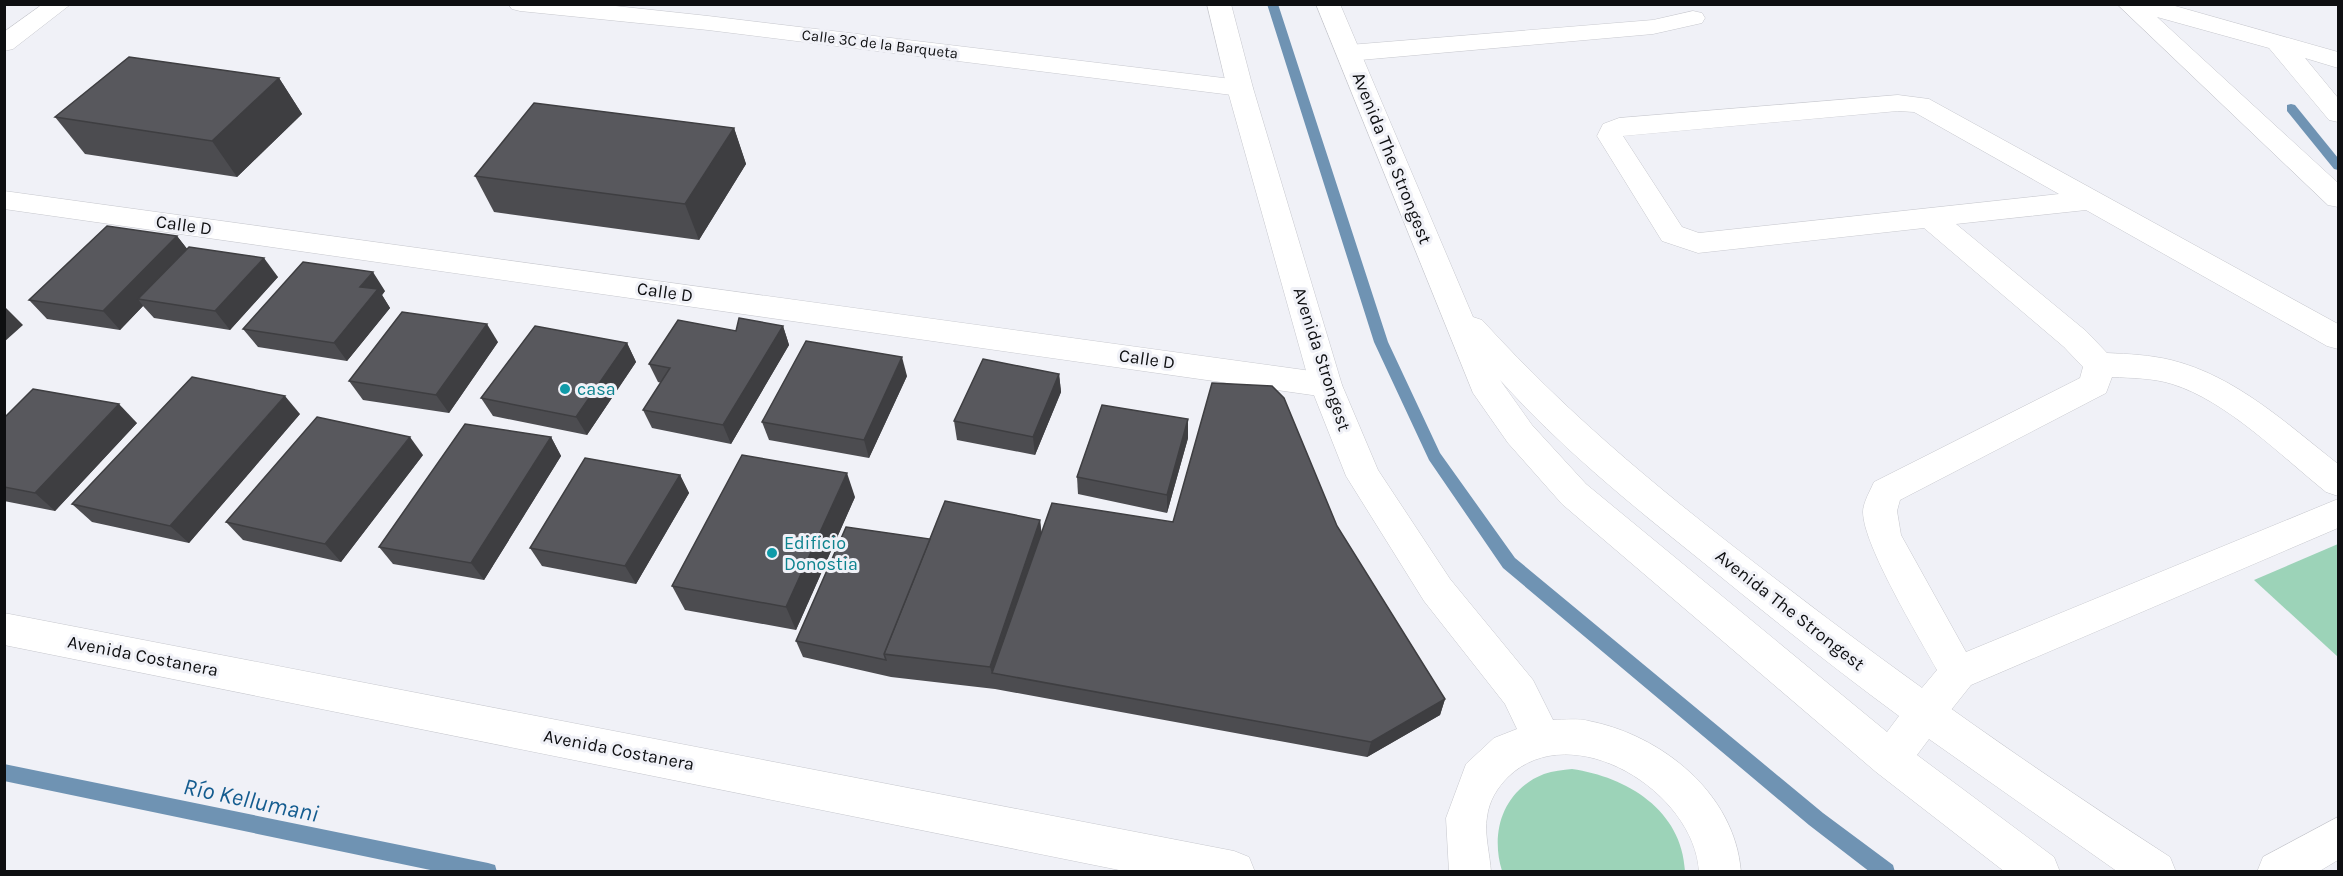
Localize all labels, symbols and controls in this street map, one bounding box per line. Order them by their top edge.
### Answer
street label: Calle 3C de la Barqueta [801,25,959,63]
street label: Avenida The Strongest [1347,69,1437,247]
street label: Calle D [155,210,213,240]
street label: Calle D [636,277,694,307]
street label: Avenida Strongest [1288,284,1356,434]
street label: Calle D [1118,344,1176,374]
place label: casa [577,378,616,400]
marker: casa [558,382,572,396]
place label: Edificio Donostia [784,532,858,575]
street label: Avenida The Strongest [1711,545,1869,675]
marker: Edificio Donostia [765,546,779,560]
street label: Avenida Costanera [66,631,220,681]
street label: Avenida Costanera [542,725,696,775]
water label: Río Kellumani [181,772,321,828]

